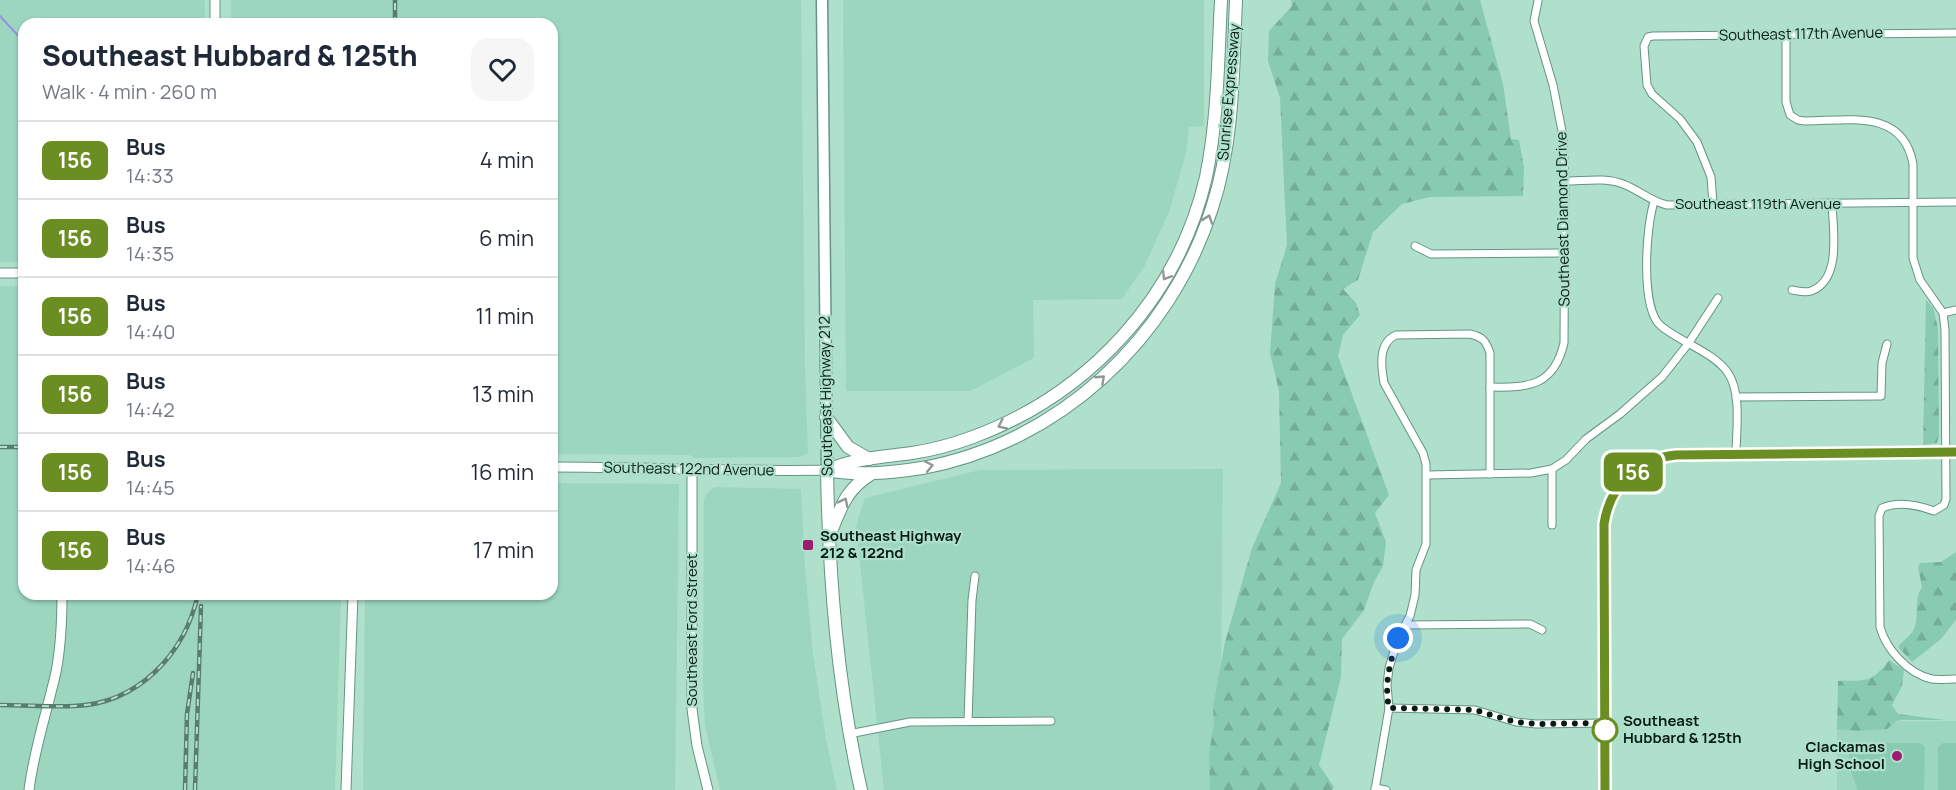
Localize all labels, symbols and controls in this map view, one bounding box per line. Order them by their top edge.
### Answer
street label: Southeast 117th Avenue [1719,22,1884,45]
street label: Sunrise Expressway [1212,23,1245,161]
text: Southeast Hubbard & 125th [42,36,418,74]
button: heart [471,38,534,101]
text: Walk · 4 min · 260 m [42,78,217,105]
street label: Southeast Diamond Drive [1550,131,1575,307]
text: Bus [126,132,166,162]
text: 4 min [480,145,534,175]
text: 156 [58,146,92,174]
text: 14:33 [126,162,174,189]
street label: Southeast 119th Avenue [1675,193,1841,214]
text: Bus [126,210,166,240]
one-way arrow [1201,214,1214,225]
text: 6 min [479,223,534,253]
text: 156 [58,224,92,252]
text: 14:35 [126,240,174,267]
one-way arrow [1162,270,1174,280]
text: Bus [126,288,166,318]
text: 11 min [476,301,534,331]
text: 156 [58,302,92,330]
street label: Southeast Highway 212 [814,316,837,476]
text: 14:40 [126,318,176,345]
text: Bus [126,366,166,396]
one-way arrow [1094,375,1105,386]
text: 13 min [472,379,534,409]
text: 156 [58,380,92,408]
text: 14:42 [126,396,175,423]
one-way arrow [998,418,1009,430]
text: Bus [126,444,166,474]
line badge: 156 [1598,452,1668,492]
text: 16 min [471,457,534,487]
street label: Southeast 122nd Avenue [603,457,775,480]
text: 156 [58,458,92,486]
text: 156 [1616,458,1650,486]
one-way arrow [924,460,934,473]
text: 14:45 [126,474,175,501]
one-way arrow [837,497,849,508]
text: Bus [126,522,166,552]
place label: Southeast Highway 212 & 122nd [820,525,962,563]
text: 17 min [473,535,534,565]
text: 156 [58,536,92,564]
marker: Southeast Highway 212 & 122nd [801,538,815,552]
text: 14:46 [126,552,176,579]
street label: Southeast Ford Street [681,553,702,707]
your location [1383,623,1413,653]
place label: Southeast Hubbard & 125th [1623,710,1742,748]
marker: Southeast Hubbard & 125th [1592,717,1618,743]
place label: Clackamas High School [1798,736,1885,774]
marker: Clackamas High School [1890,749,1904,763]

